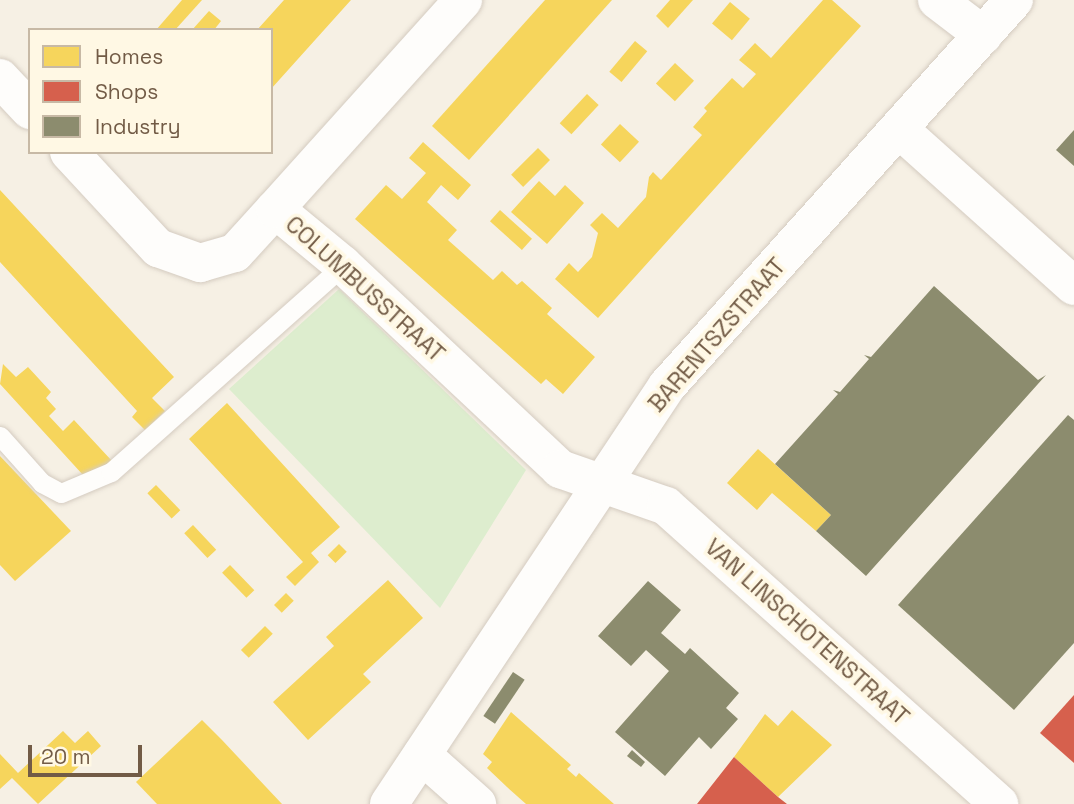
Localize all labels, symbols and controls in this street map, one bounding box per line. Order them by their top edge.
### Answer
legend [28,28,273,154]
text: Homes [95,43,163,70]
text: Shops [95,78,158,105]
text: Industry [95,113,181,140]
street label: COLUMBUSSTRAAT [280,210,450,368]
street label: BARENTSZSTRAAT [643,252,791,418]
street label: VAN LINSCHOTENSTRAAT [699,533,915,731]
scale bar [32,730,145,774]
text: 20 m [41,743,91,770]

